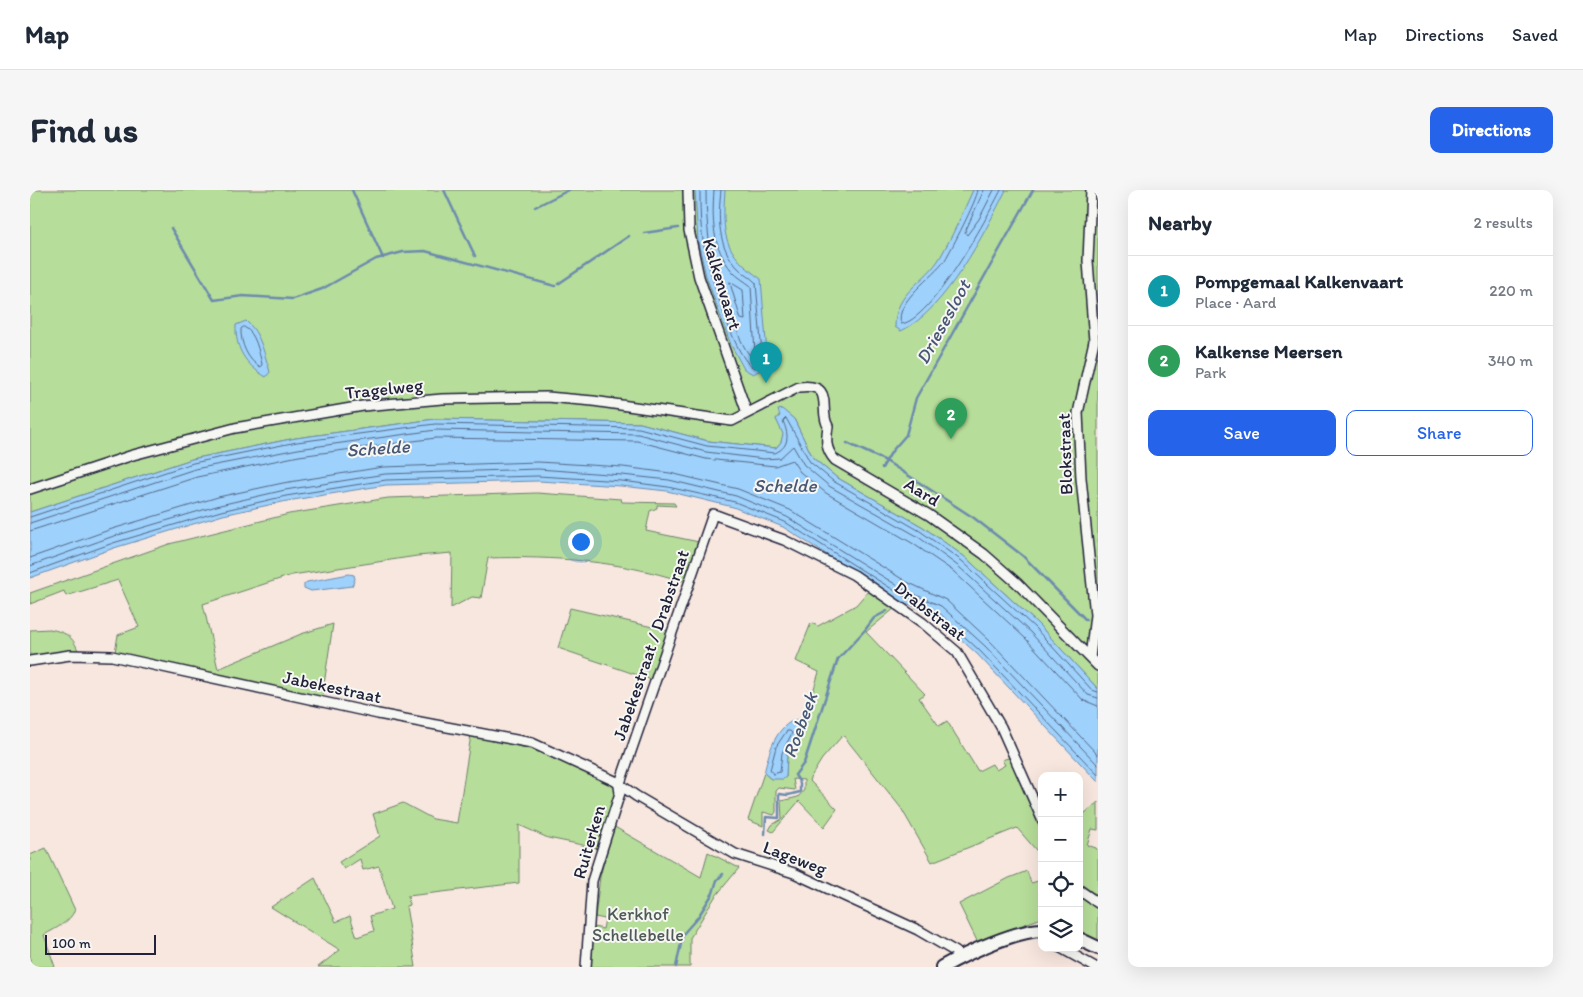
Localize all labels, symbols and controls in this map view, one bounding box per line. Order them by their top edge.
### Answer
text: Map [25,20,69,49]
text: Map [1344,24,1377,46]
text: Directions [1405,24,1484,46]
text: Saved [1512,24,1558,46]
button: Directions [1430,107,1553,153]
text: Find us [30,109,138,151]
text: Nearby [1148,210,1212,235]
text: 2 results [1473,213,1533,232]
street label: Kalkenvaart [698,236,746,333]
text: Pompgemaal Kalkenvaart [1195,270,1403,293]
water label: Driesesloot [911,275,976,368]
text: 1 [1160,281,1168,300]
text: 220 m [1489,281,1533,300]
text: Place · Aard [1195,293,1276,312]
text: Kalkense Meersen [1195,340,1342,363]
pin: 1 [750,342,782,383]
text: 2 [1160,351,1168,370]
text: 340 m [1488,351,1533,370]
text: Park [1195,363,1226,382]
street label: Tragelweg [344,374,425,404]
pin: 2 [935,398,967,439]
button: Save [1148,410,1336,456]
button: Share [1346,410,1533,456]
street label: Blokstraat [1053,413,1077,495]
water label: Schelde [346,434,411,462]
street label: Aard [900,473,944,511]
water label: Schelde [753,474,818,497]
your location [568,529,594,555]
street label: Jabekestraat / Drabstraat [608,547,694,743]
street label: Drabstraat [890,576,970,646]
street label: Jabekestraat [281,666,384,708]
water label: Roebeek [778,688,823,761]
map controls [1038,772,1083,952]
button: + [1038,772,1083,817]
street label: Ruiterken [568,803,610,881]
button: − [1038,817,1083,862]
street label: Lageweg [760,836,831,880]
button: locate [1038,862,1083,907]
park label: Kerkhof Schellebelle [592,903,684,946]
button: layers [1038,907,1083,952]
scale bar [45,932,156,955]
text: 100 m [52,935,91,952]

